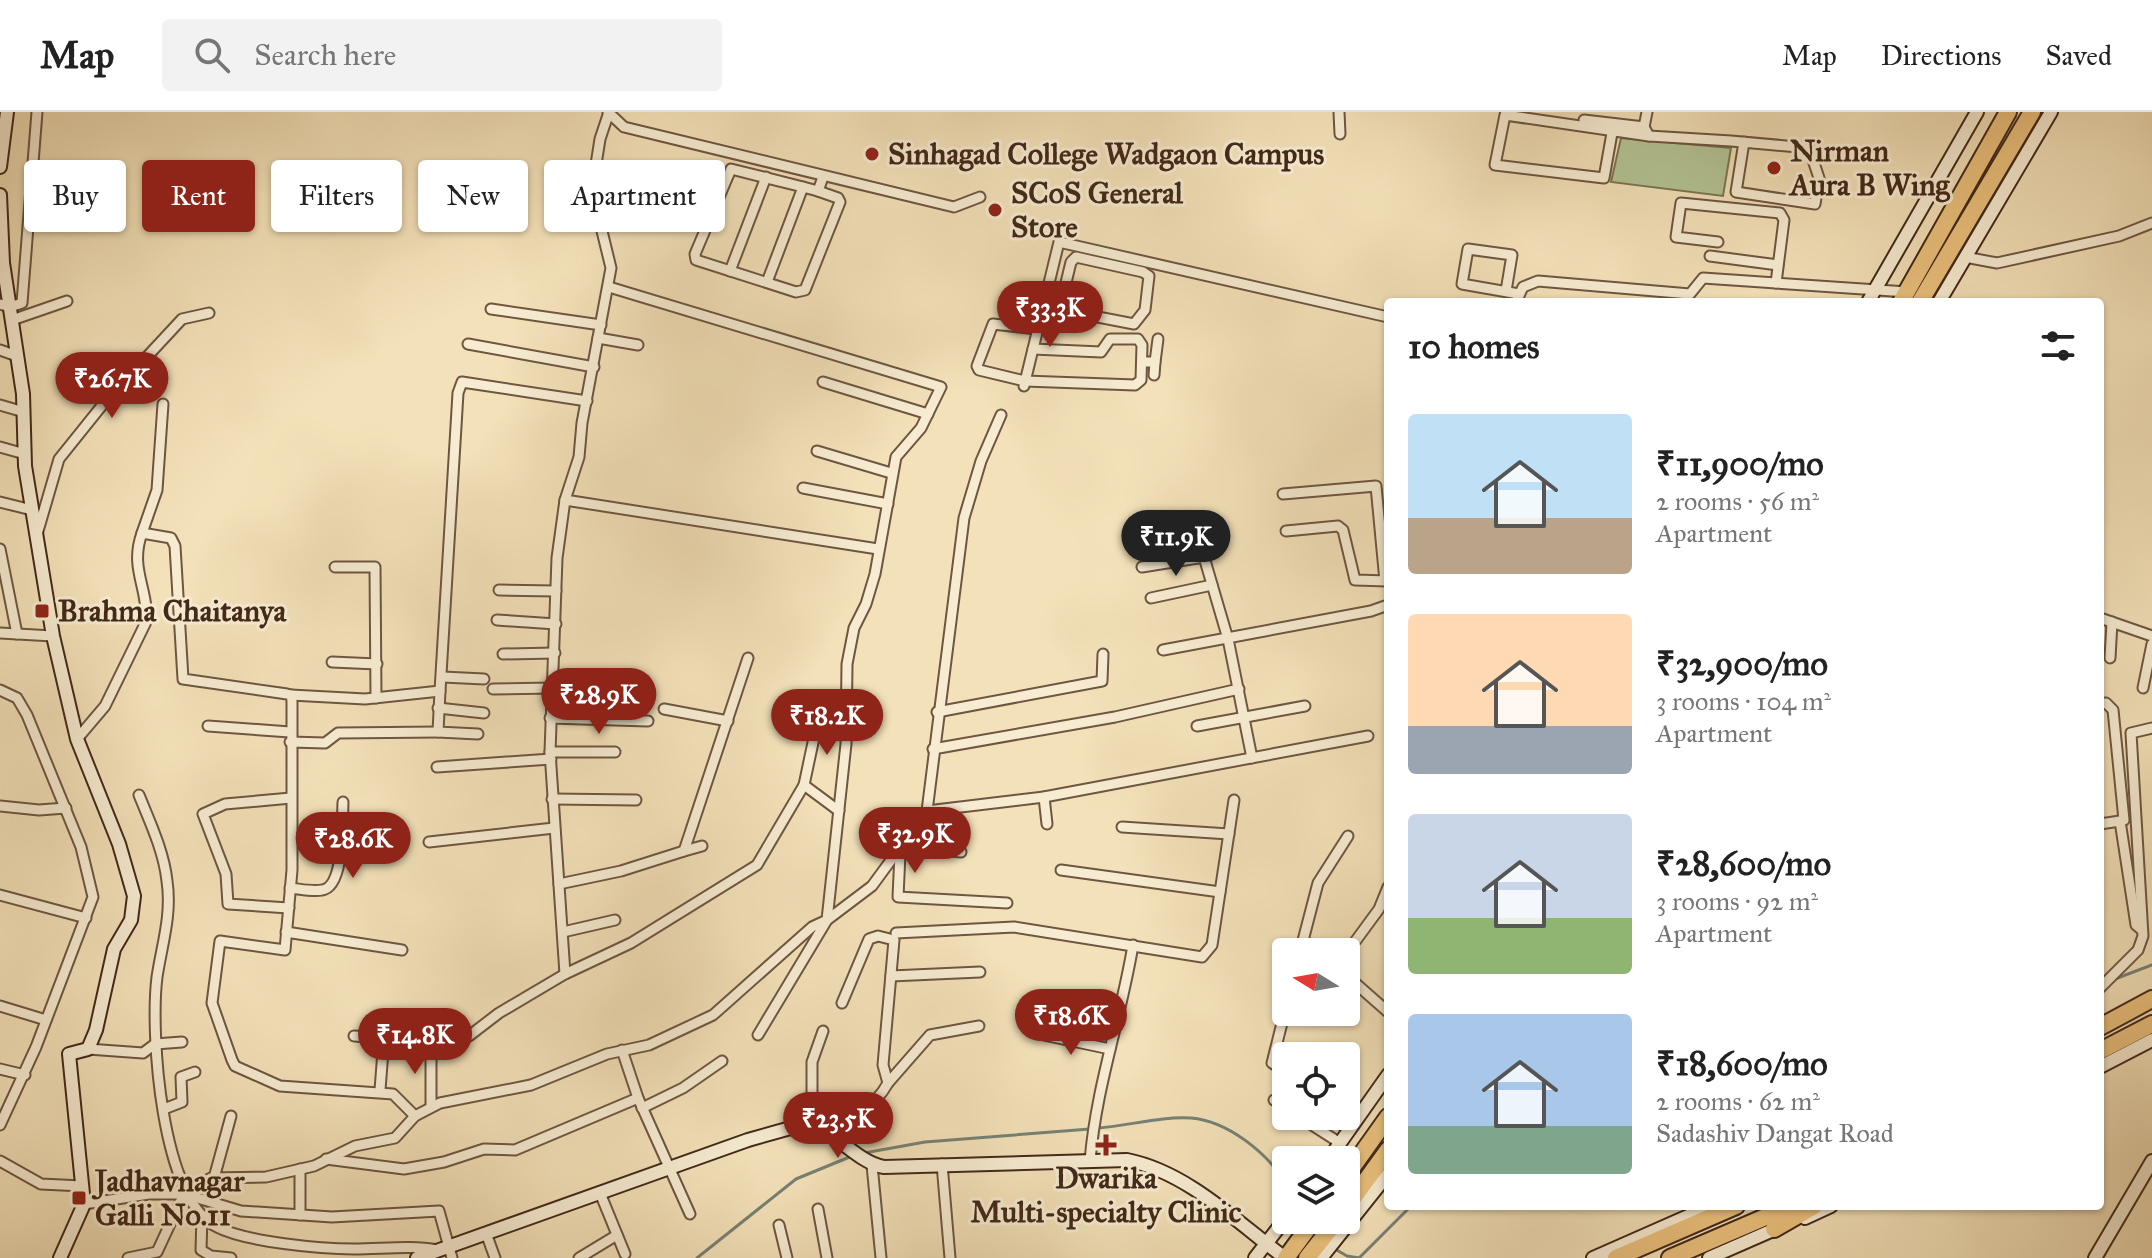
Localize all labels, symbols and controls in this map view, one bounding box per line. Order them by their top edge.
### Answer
search box [162,19,722,91]
text: Map [40,32,114,78]
icon: search [190,33,234,77]
text: Search here [254,37,396,73]
text: Map [1782,38,1837,73]
text: Directions [1881,38,2002,73]
text: Saved [2046,38,2112,73]
place label: Nirman Aura B Wing [1788,133,1950,203]
place label: Sinhagad College Wadgaon Campus [888,136,1324,172]
marker: Sinhagad College Wadgaon Campus [863,145,881,163]
marker: Nirman Aura B Wing [1765,159,1783,177]
chip: Buy [24,160,126,232]
chip: Rent [142,160,255,232]
chip: Filters [271,160,402,232]
chip: New [418,160,528,232]
chip: Apartment [544,160,725,232]
place label: SCoS General Store [1011,175,1184,245]
marker: SCoS General Store [986,201,1004,219]
pin: ₹33.3K [985,281,1115,349]
text: ₹33.3K [1015,291,1085,323]
icon: filters [2036,324,2080,368]
text: 10 homes [1408,326,1539,367]
pin: ₹26.7K [47,352,177,420]
text: ₹26.7K [73,362,151,394]
text: ₹11,900/mo [1656,443,1824,484]
icon: home [1472,446,1568,542]
text: 2 rooms · 56 m² [1656,485,1819,517]
pin: ₹11.9K [1111,510,1241,578]
text: Apartment [1656,517,1772,549]
text: ₹11.9K [1139,520,1213,552]
place label: Brahma Chaitanya [58,593,287,629]
marker: Brahma Chaitanya [33,602,51,620]
text: ₹32,900/mo [1656,643,1828,684]
icon: home [1472,646,1568,742]
pin: ₹28.9K [534,668,664,736]
text: ₹28.9K [559,678,639,710]
text: 3 rooms · 104 m² [1656,685,1831,717]
pin: ₹18.2K [762,689,892,757]
text: ₹18.2K [789,699,865,731]
text: Apartment [1656,717,1772,749]
pin: ₹32.9K [850,807,980,875]
pin: ₹28.6K [288,812,418,880]
text: ₹32.9K [877,817,953,849]
text: ₹28.6K [314,822,392,854]
text: ₹28,600/mo [1656,843,1831,884]
icon: home [1472,846,1568,942]
text: 3 rooms · 92 m² [1656,885,1818,917]
text: Apartment [1656,917,1772,949]
north arrow [1272,938,1360,1026]
map controls [1272,938,1360,1234]
pin: ₹18.6K [1006,989,1136,1057]
text: ₹18.6K [1033,999,1109,1031]
pin: ₹14.8K [350,1008,480,1076]
text: ₹14.8K [376,1018,454,1050]
button: locate [1272,1042,1360,1130]
text: ₹18,600/mo [1656,1043,1828,1084]
icon: home [1472,1046,1568,1142]
text: 2 rooms · 62 m² [1656,1085,1820,1117]
pin: ₹23.5K [773,1092,903,1160]
text: ₹23.5K [801,1102,875,1134]
text: Sadashiv Dangat Road [1656,1117,1894,1149]
marker: Dwarika Multi-specialty Clinic [1095,1134,1117,1156]
button: layers [1272,1146,1360,1234]
place label: Dwarika Multi-specialty Clinic [971,1160,1242,1230]
place label: Jadhavnagar Galli No.11 [91,1163,245,1233]
marker: Jadhavnagar Galli No.11 [70,1189,88,1207]

